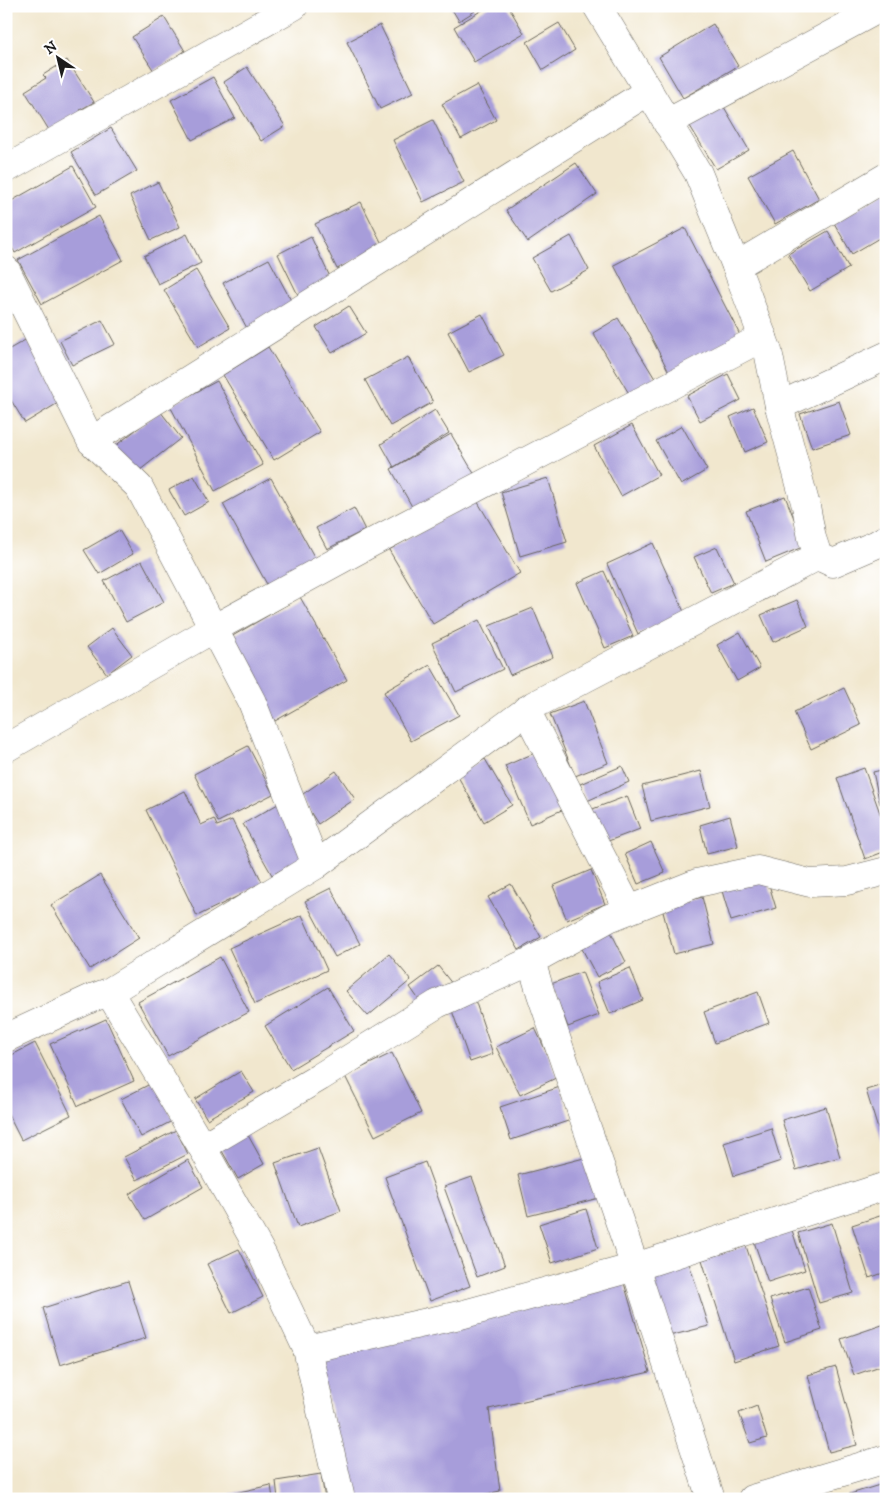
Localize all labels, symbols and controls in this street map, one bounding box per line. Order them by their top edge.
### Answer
north arrow [32,32,82,82]
text: N [41,37,61,59]

